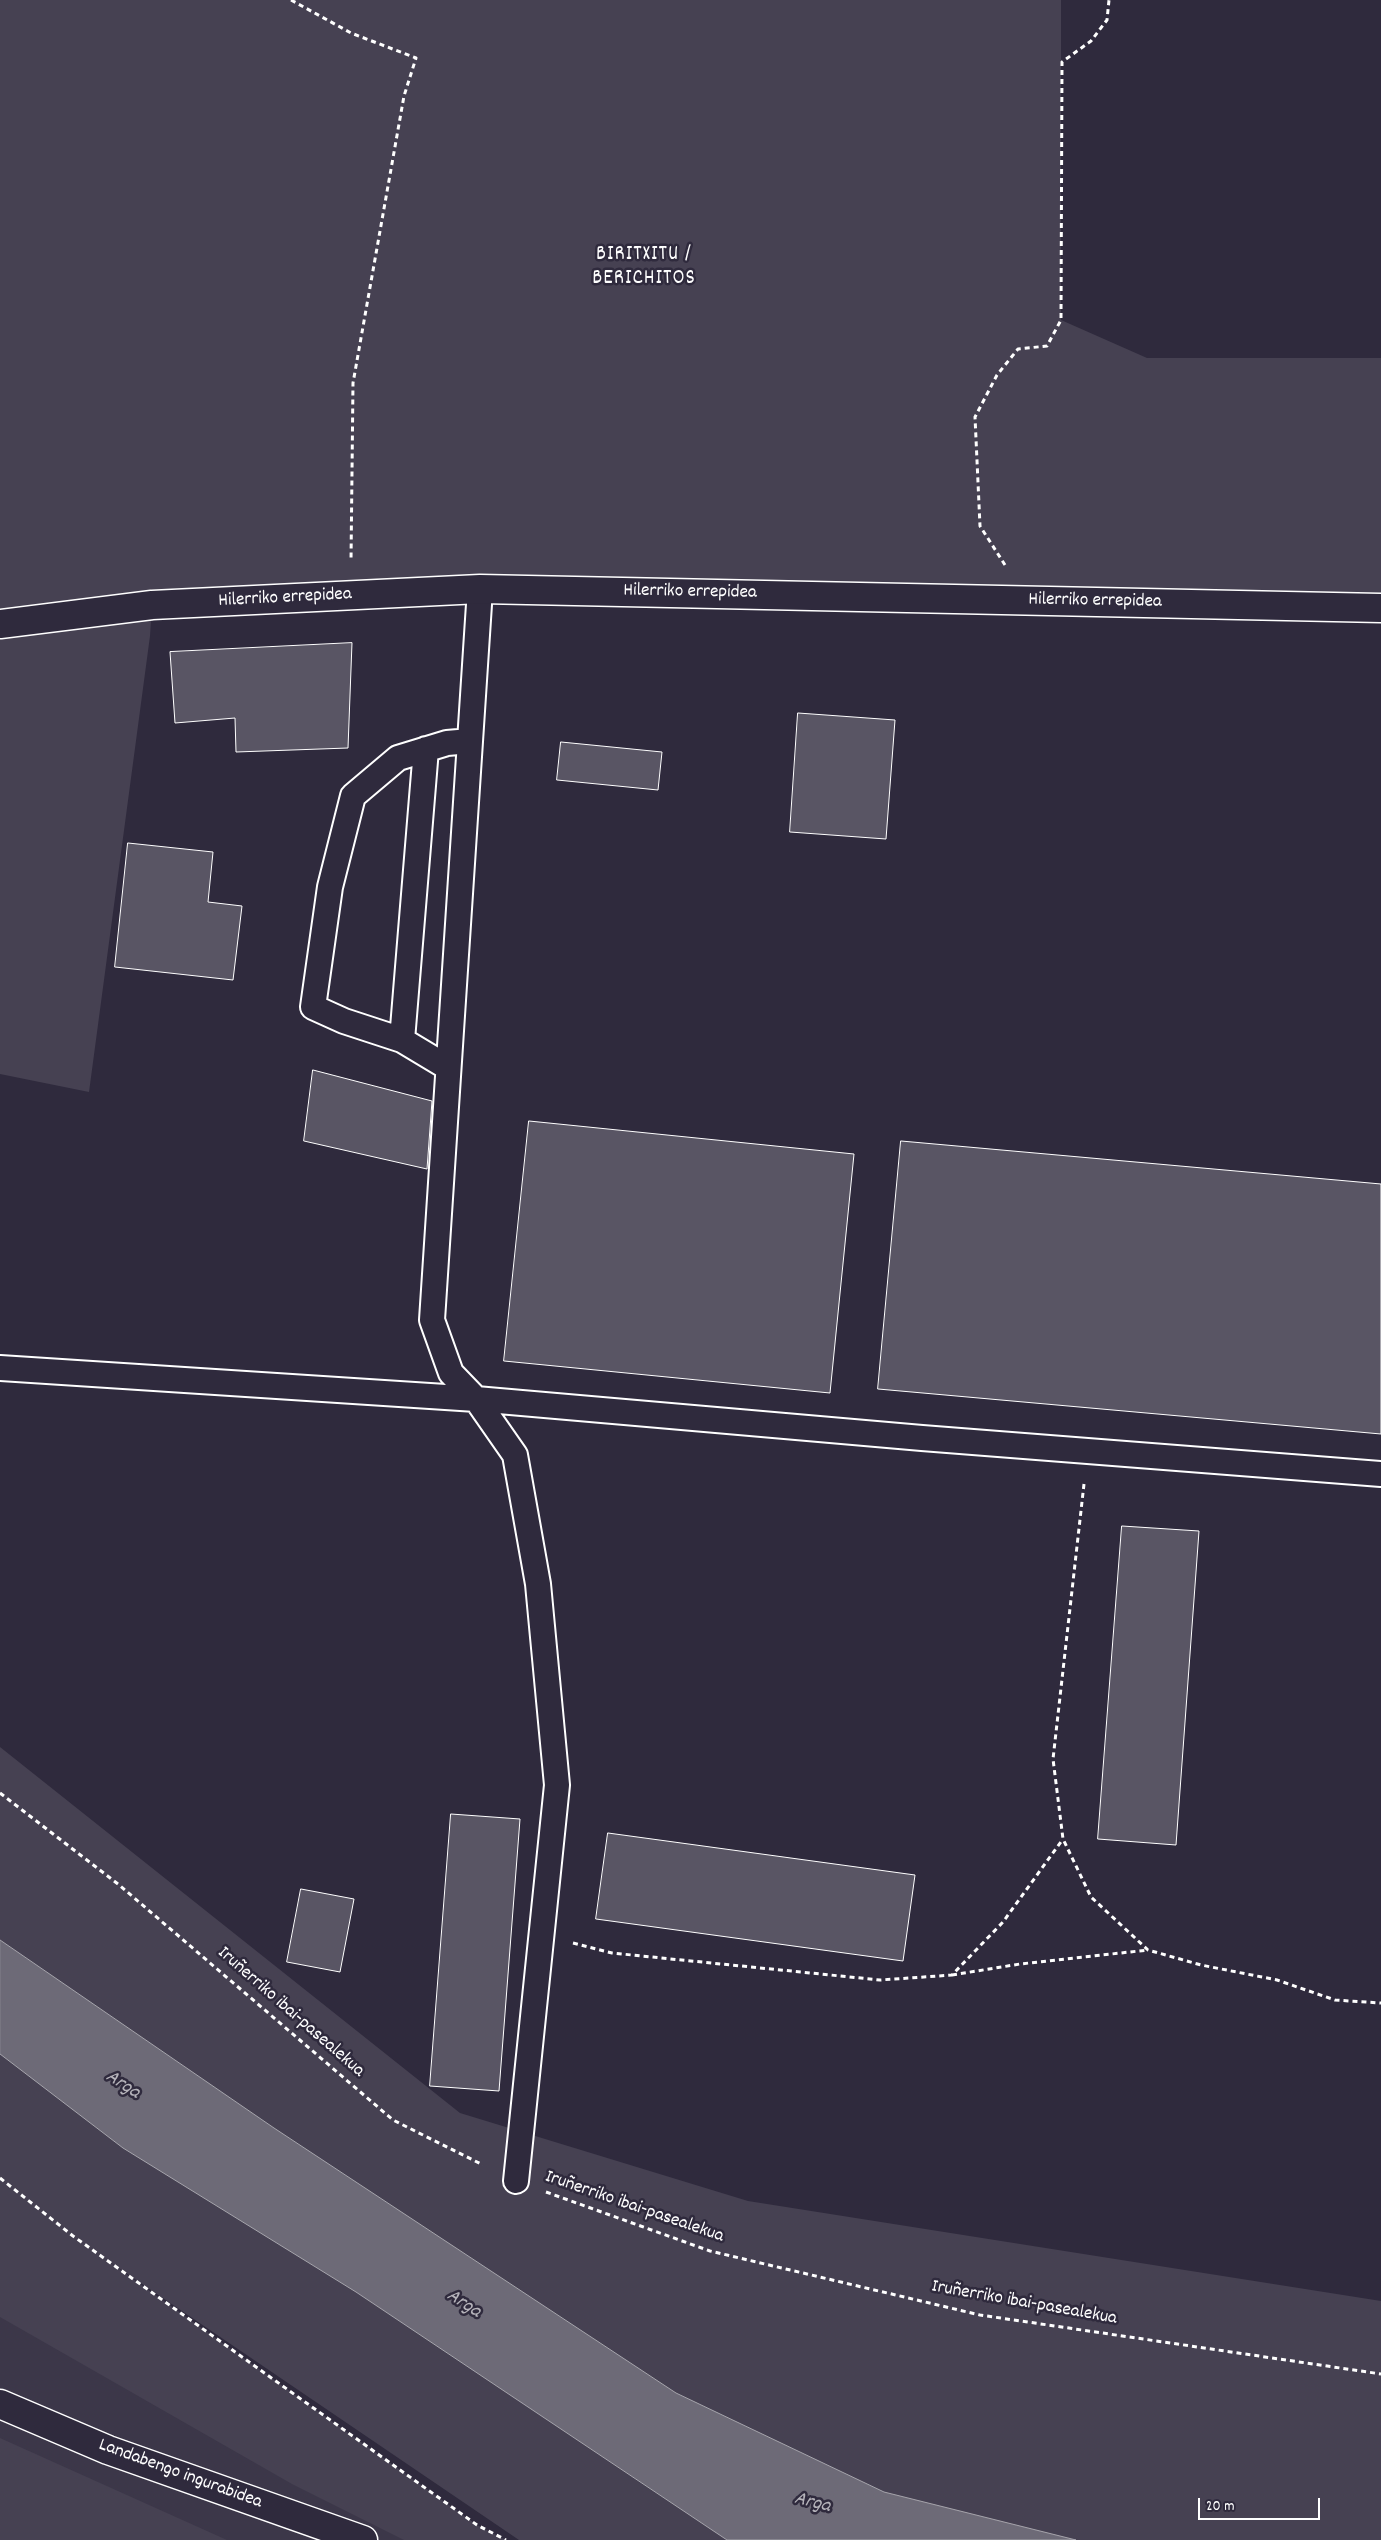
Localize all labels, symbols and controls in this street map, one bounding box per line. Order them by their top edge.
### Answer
district label: BIRITXITU / BERICHITOS [591,243,697,293]
street label: Hilerriko errepidea [623,580,757,606]
street label: Hilerriko errepidea [218,584,352,614]
street label: Hilerriko errepidea [1028,589,1162,615]
street label: Iruñerriko ibai-pasealekua [212,1943,368,2083]
water label: Arga [100,2066,144,2106]
street label: Iruñerriko ibai-pasealekua [542,2167,726,2249]
street label: Iruñerriko ibai-pasealekua [930,2276,1118,2332]
water label: Arga [441,2285,485,2325]
street label: Landabengo ingurabidea [95,2435,265,2515]
water label: Arga [791,2488,833,2520]
scale bar [1201,2488,1324,2520]
text: 20 m [1206,2496,1234,2518]

